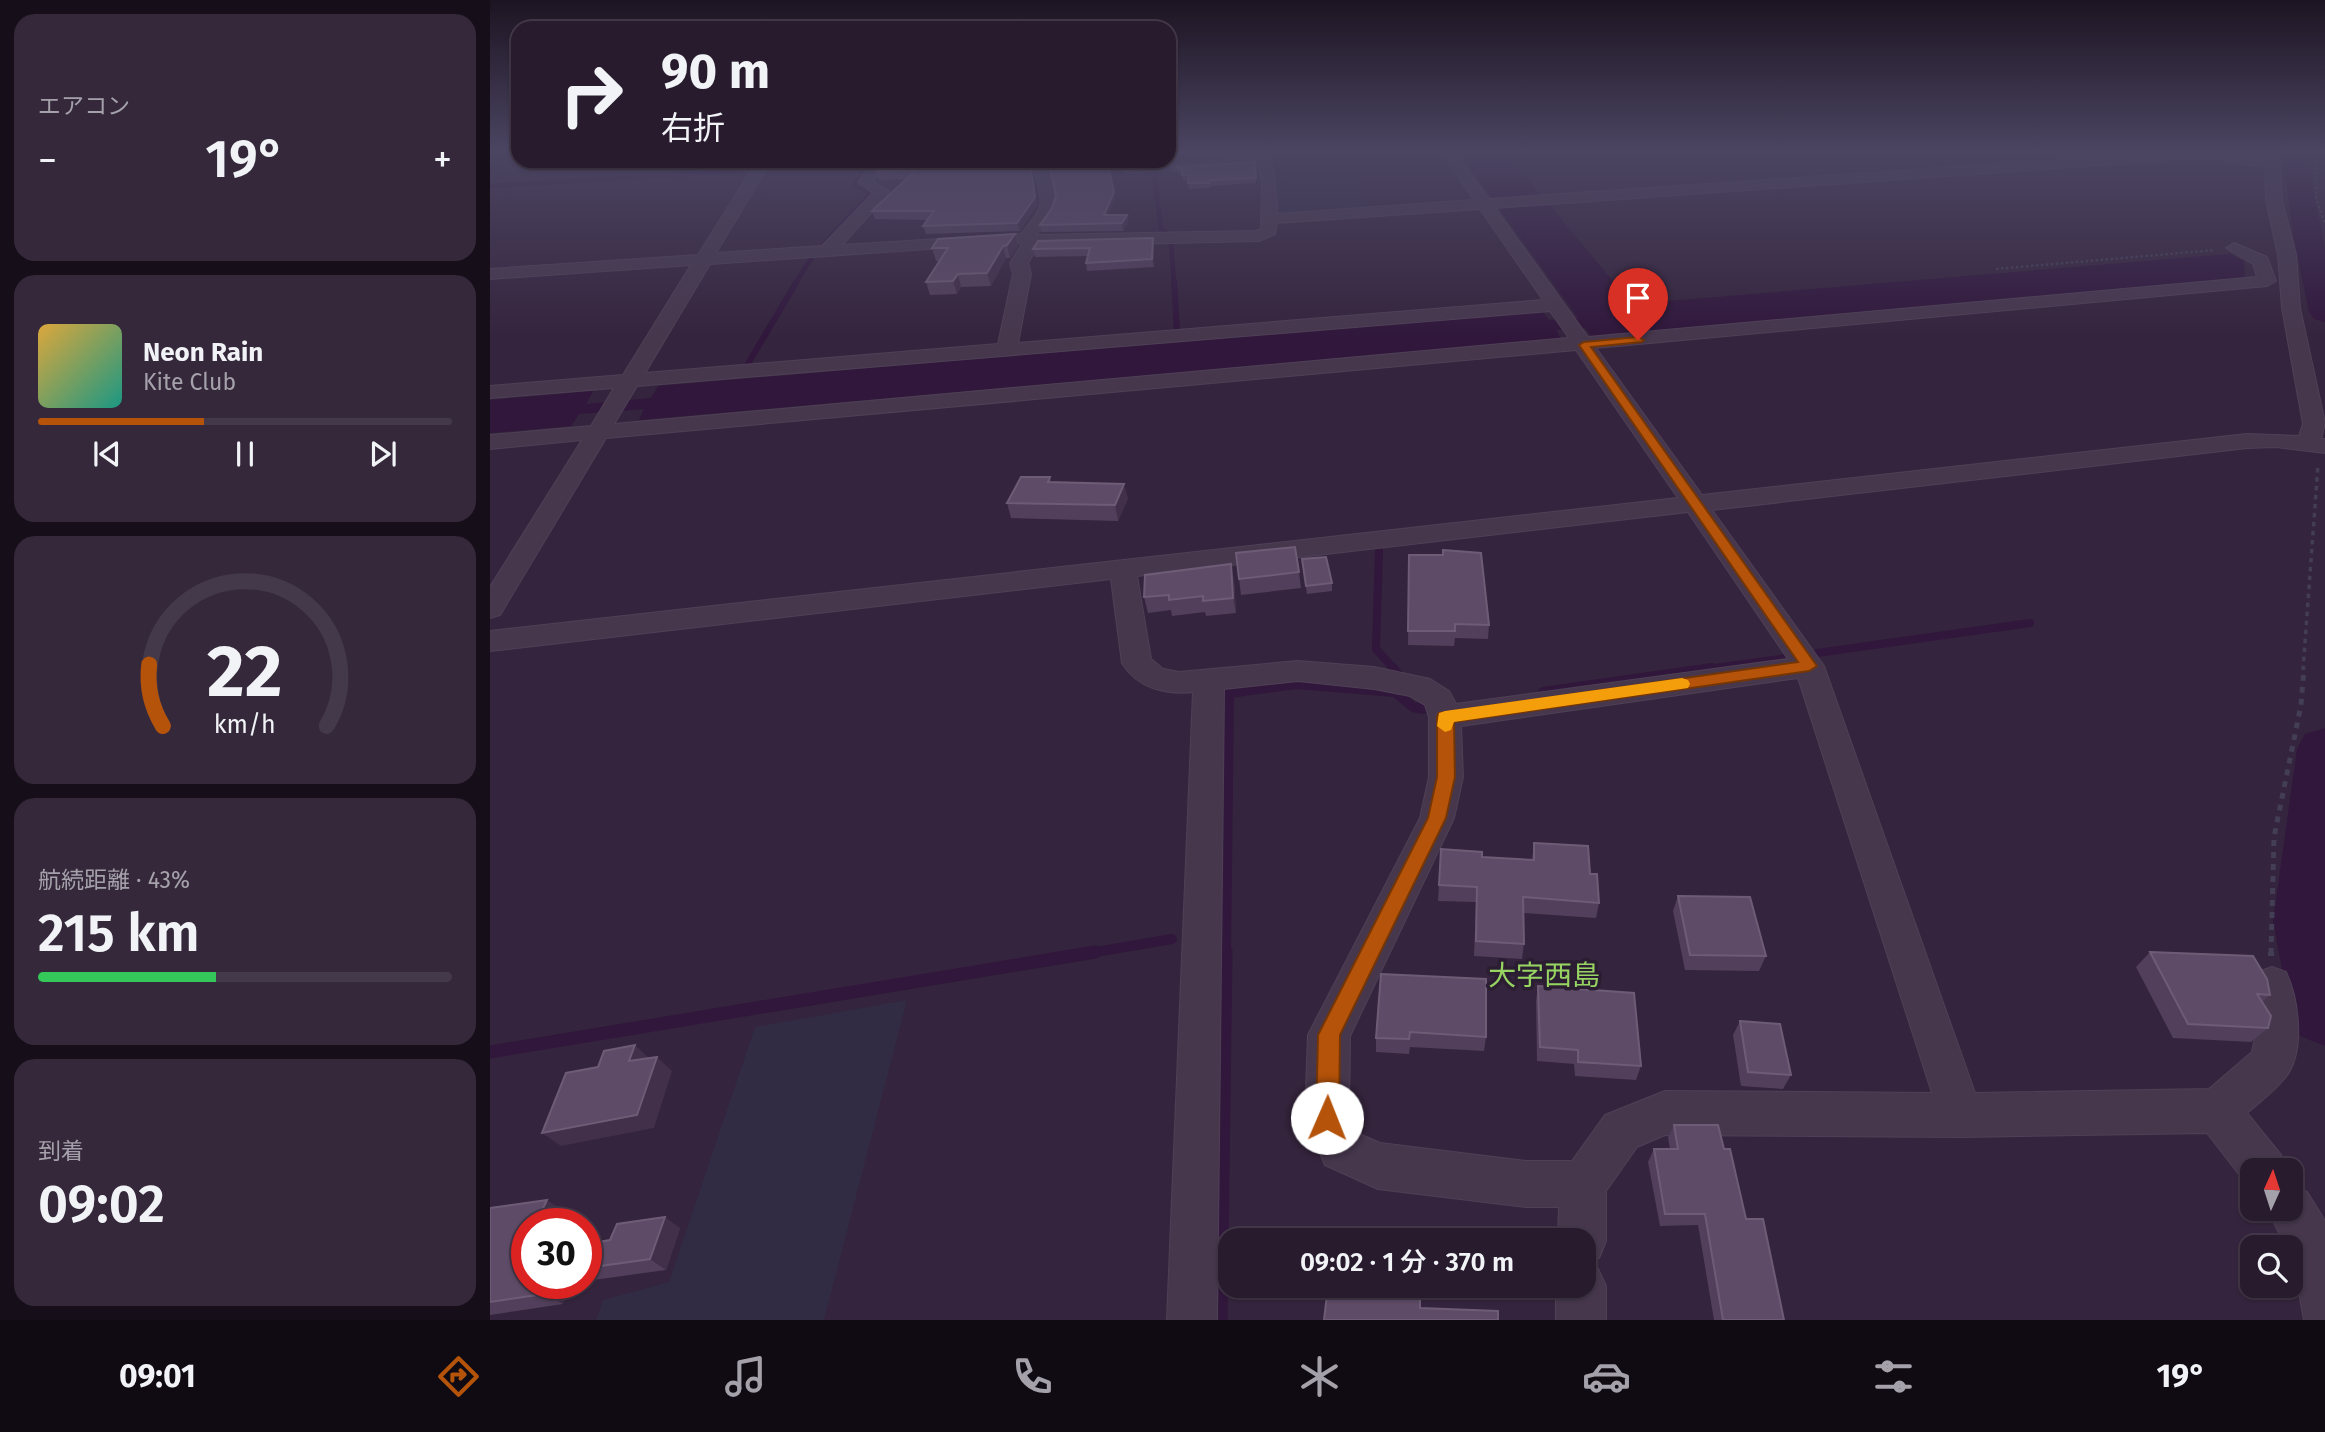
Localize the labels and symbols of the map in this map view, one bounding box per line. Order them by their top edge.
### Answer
pin [1608,268,1668,340]
district label: 大字西島 [1488,959,1600,992]
position arrow [1290,1081,1364,1155]
north arrow [2240,1158,2303,1222]
speed limit sign: 30 [511,1208,602,1299]

